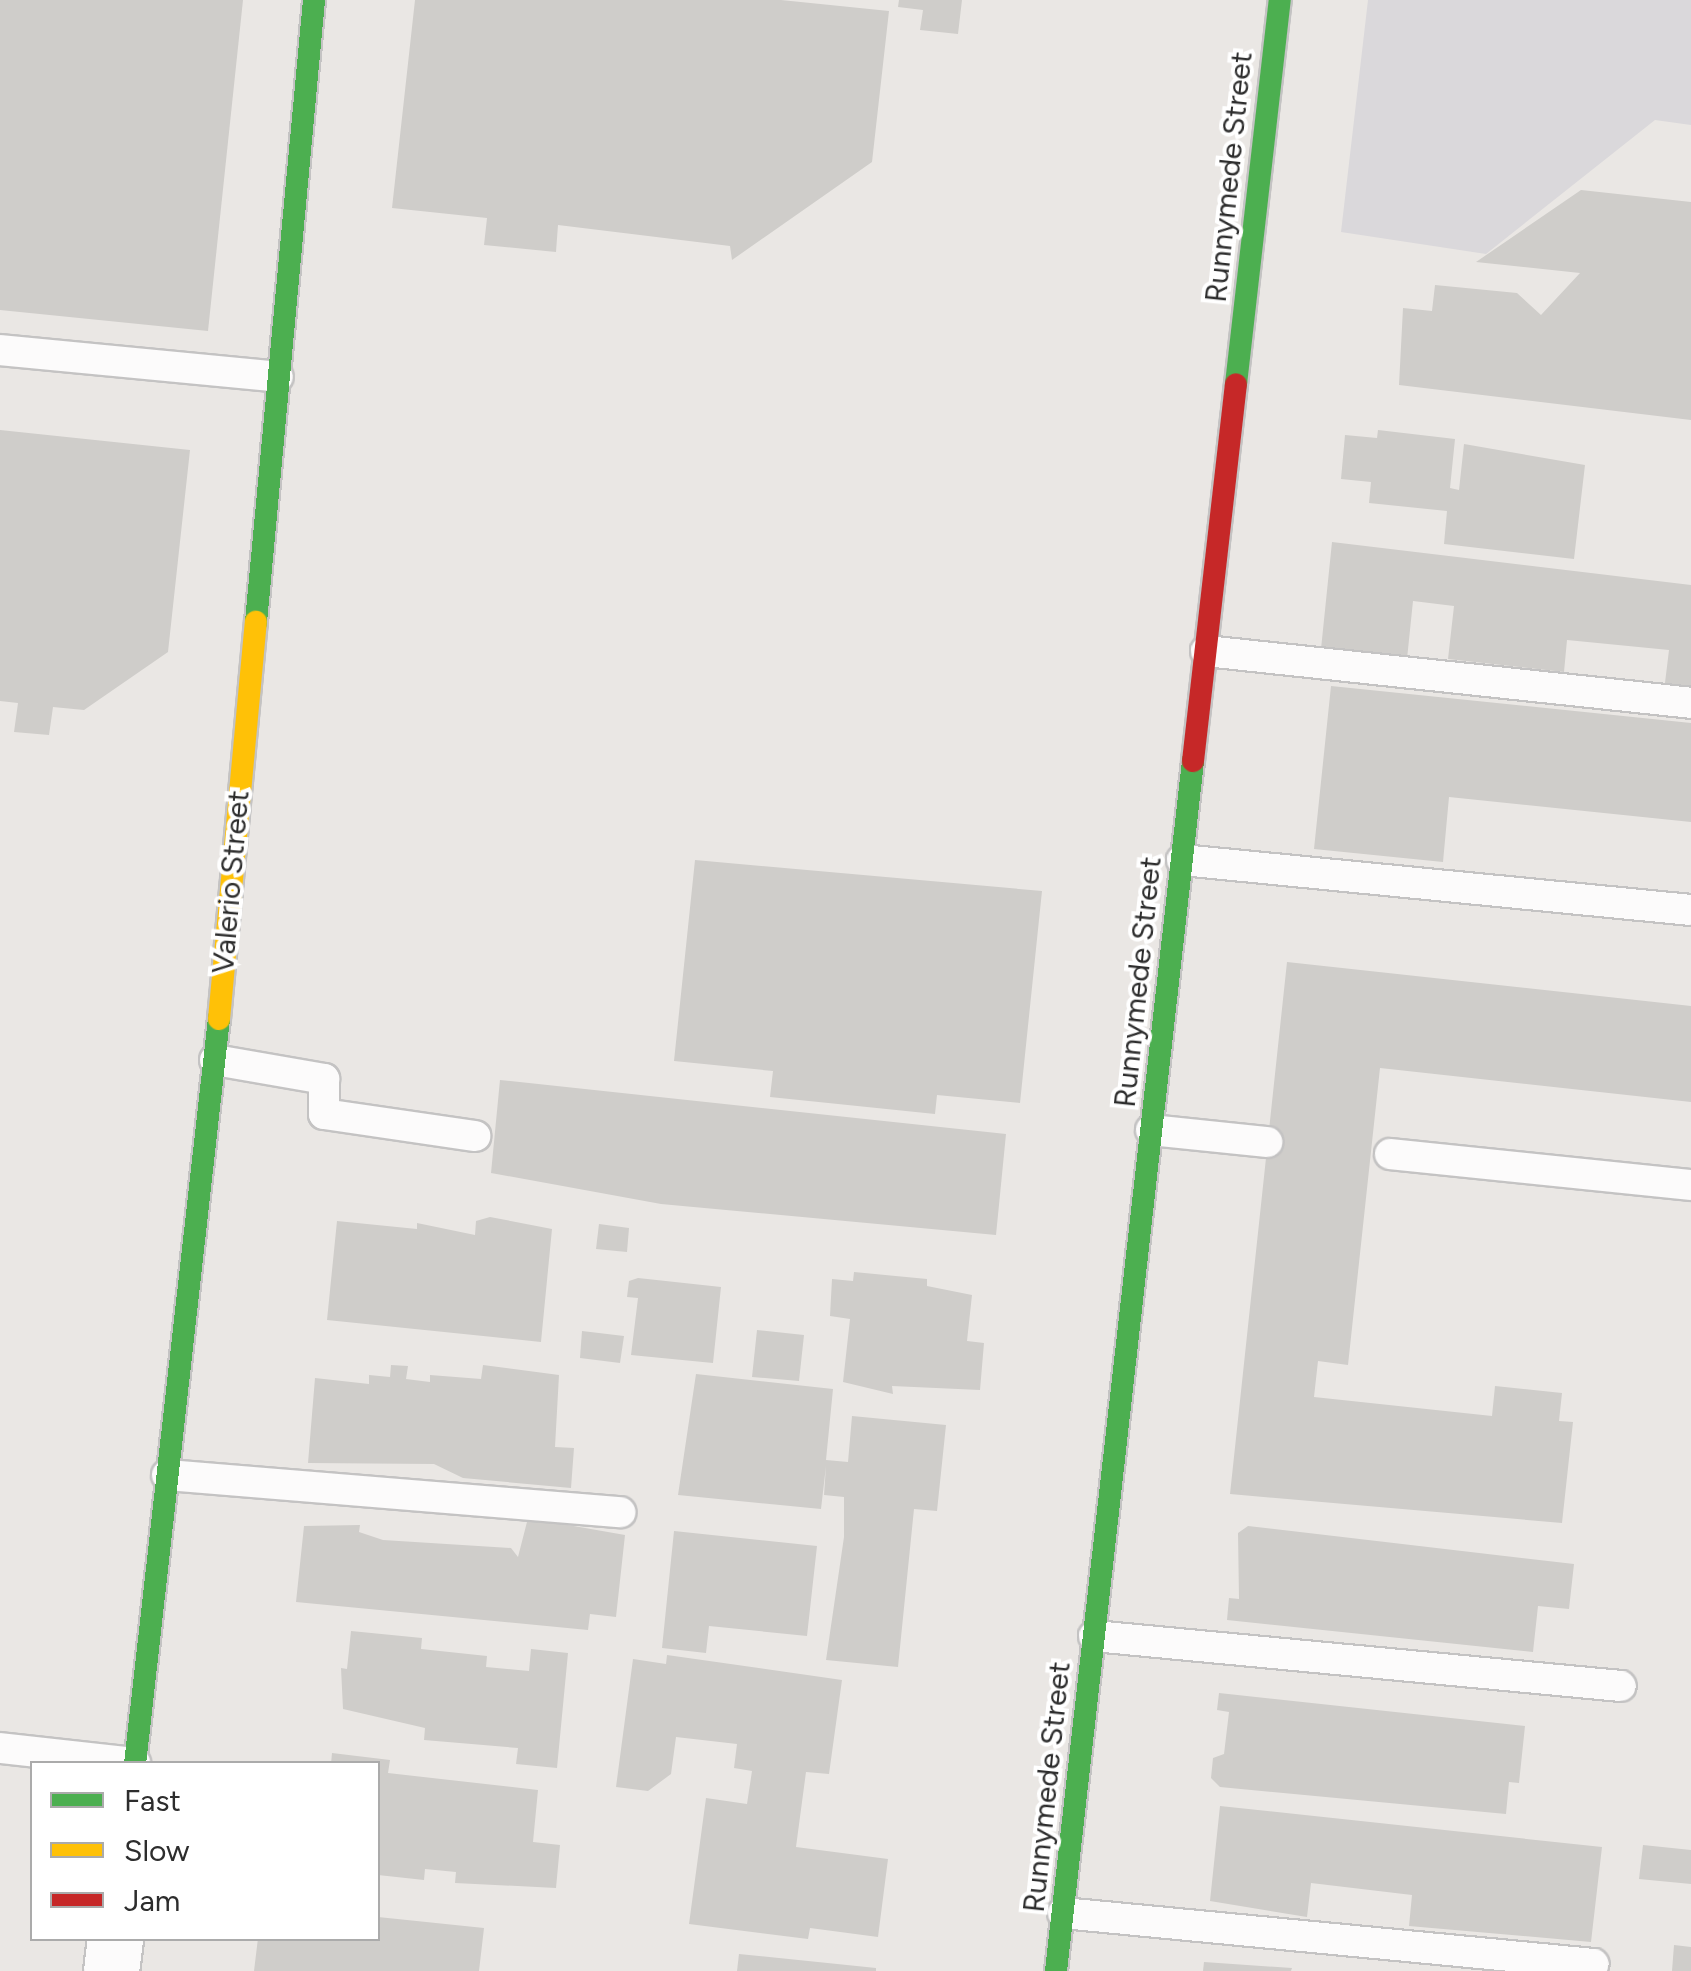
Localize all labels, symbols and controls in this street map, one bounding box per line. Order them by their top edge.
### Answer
street label: Runnymede Street [1198,50,1260,304]
street label: Valerio Street [205,789,257,975]
street label: Runnymede Street [1107,855,1169,1109]
street label: Runnymede Street [1016,1660,1078,1914]
legend [30,1761,380,1941]
text: Fast [124,1782,181,1819]
text: Slow [124,1832,190,1869]
text: Jam [124,1882,180,1919]

